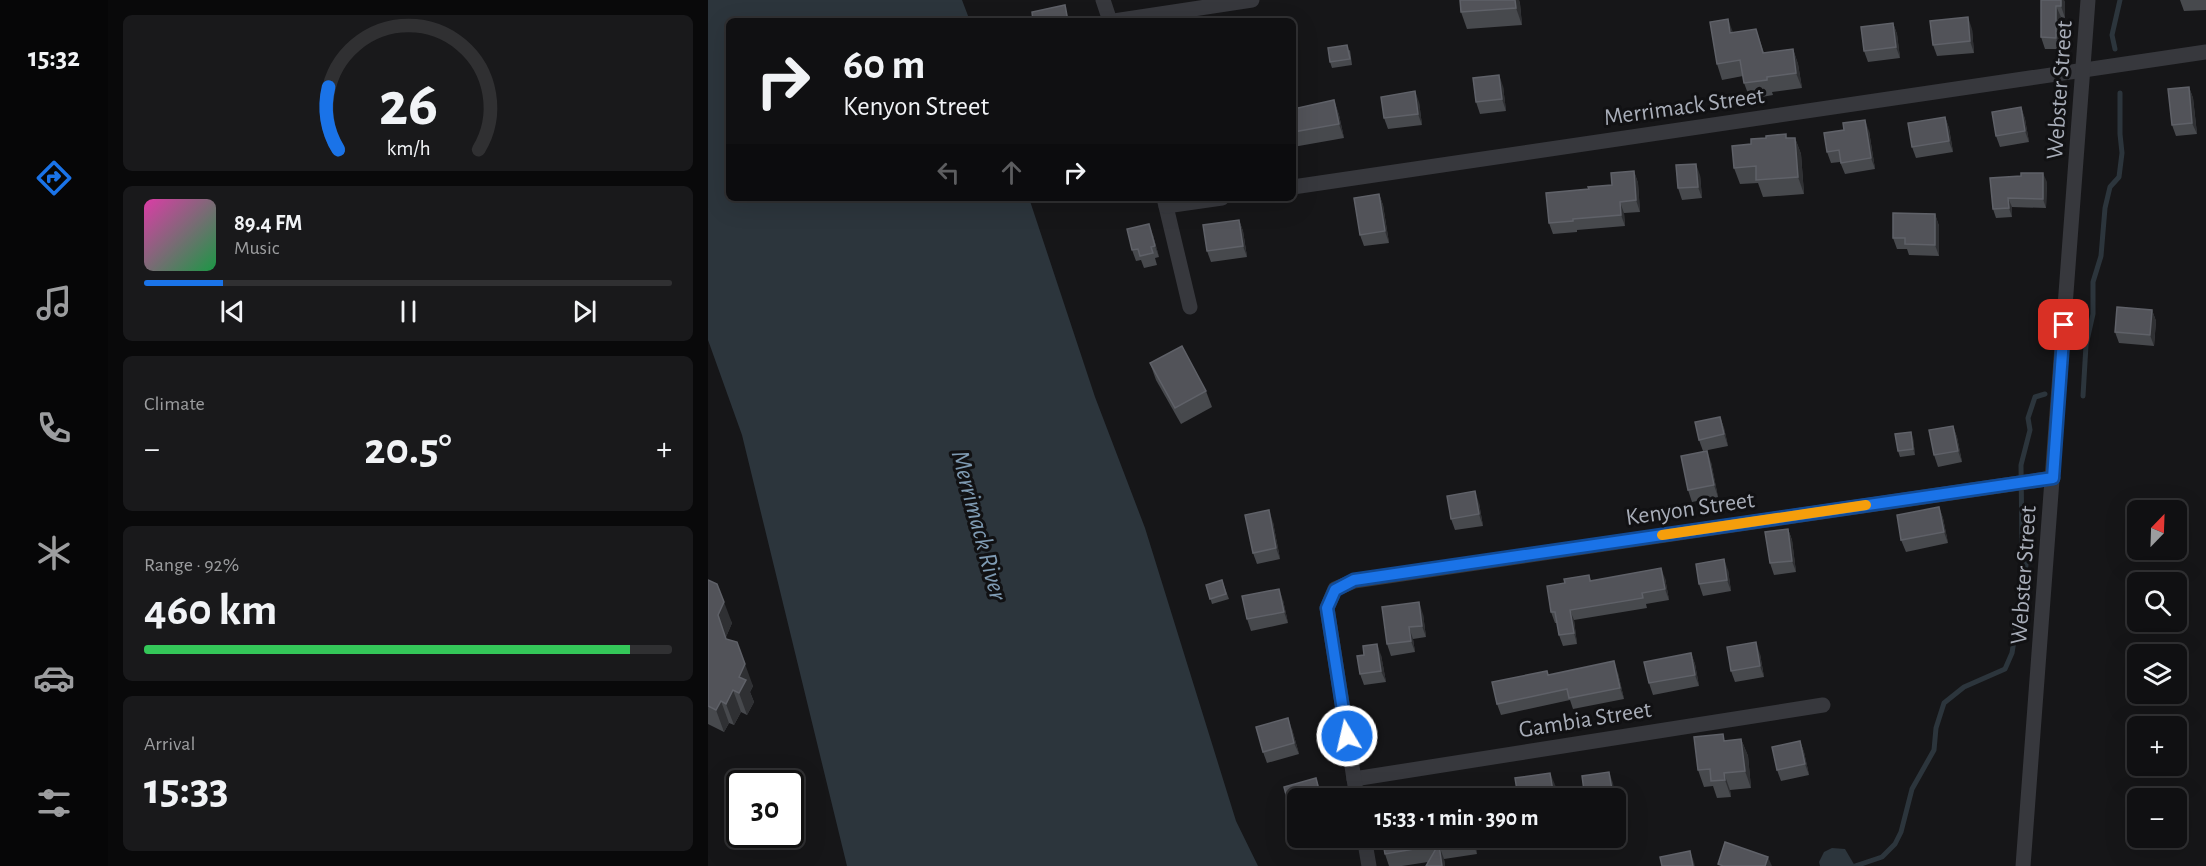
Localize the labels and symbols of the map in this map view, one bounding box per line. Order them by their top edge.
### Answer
street label: Webster Street [2043,19,2077,160]
street label: Merrimack Street [1602,84,1766,130]
pin [2038,299,2089,350]
water label: Merrimack River [947,448,1012,604]
street label: Kenyon Street [1624,488,1756,530]
north arrow [2127,500,2187,560]
street label: Webster Street [2007,504,2041,645]
street label: Gambia Street [1517,698,1653,742]
position arrow [1315,704,1379,768]
speed limit sign: 30 [726,770,804,848]

